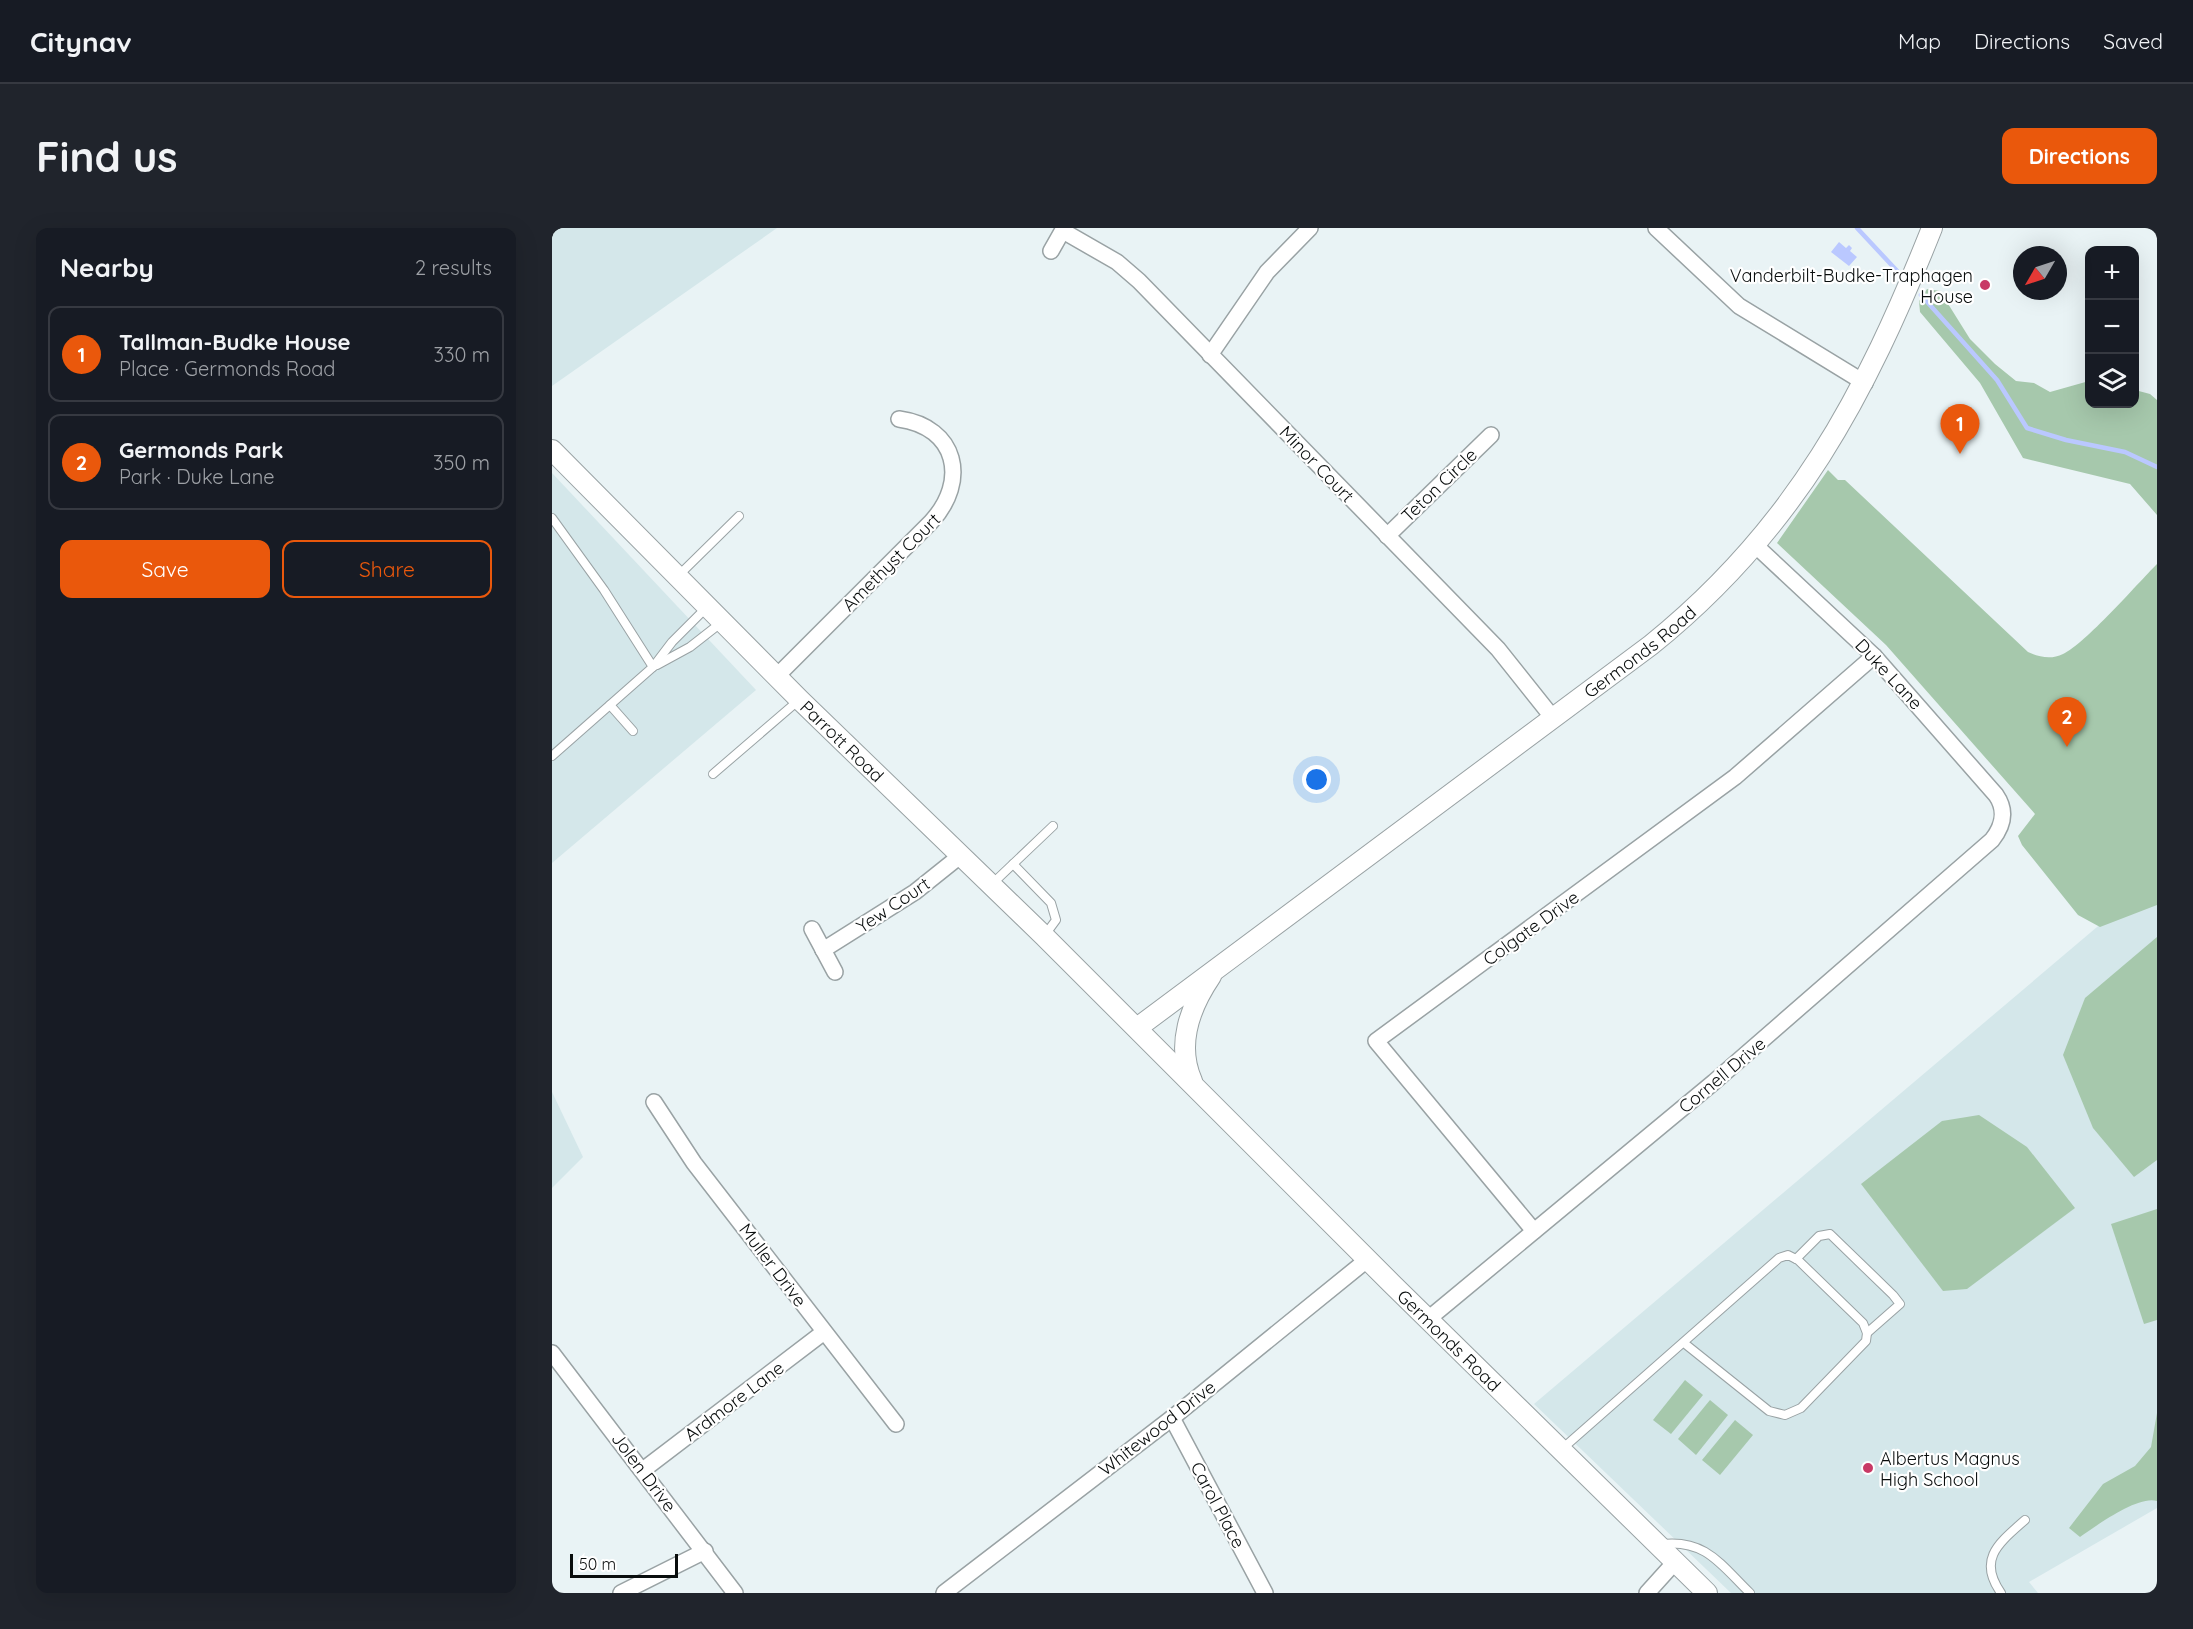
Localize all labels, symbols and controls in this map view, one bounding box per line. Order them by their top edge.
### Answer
text: Citynav [30,24,132,59]
text: Map [1898,28,1941,54]
text: Directions [1974,28,2070,54]
text: Saved [2103,28,2163,54]
button: Directions [2002,128,2157,184]
text: Find us [36,130,178,183]
north arrow [2013,246,2067,300]
map controls [2085,246,2139,408]
button: + [2085,246,2139,300]
text: Nearby [60,251,154,284]
text: 2 results [415,255,492,280]
place label: Vanderbilt-Budke-Traphagen House [1730,264,1973,308]
marker: Vanderbilt-Budke-Traphagen House [1978,278,1992,292]
button: − [2085,300,2139,354]
text: Tallman-Budke House [119,328,351,356]
text: 1 [78,342,85,367]
text: 330 m [433,342,490,367]
button: layers [2085,354,2139,408]
text: Place · Germonds Road [119,356,335,381]
pin: 1 [1940,404,1980,454]
street label: Minor Court [1275,421,1359,507]
text: Germonds Park [119,436,284,464]
street label: Teton Circle [1396,443,1482,527]
text: 2 [76,450,87,475]
text: 350 m [433,450,490,475]
text: Park · Duke Lane [119,464,275,489]
street label: Amethyst Court [837,508,945,616]
button: Save [60,540,270,598]
button: Share [282,540,492,598]
street label: Germonds Road [1579,600,1701,703]
street label: Duke Lane [1850,634,1928,714]
street label: Parrott Road [796,695,889,787]
pin: 2 [2048,698,2086,747]
your location [1302,765,1331,794]
street label: Yew Court [852,872,934,938]
street label: Colgate Drive [1479,885,1583,971]
street label: Cornell Drive [1674,1032,1770,1118]
street label: Muller Drive [734,1219,812,1311]
street label: Germonds Road [1393,1284,1506,1396]
street label: Ardmore Lane [680,1356,788,1446]
street label: Whitewood Drive [1094,1375,1220,1481]
street label: Jolen Drive [607,1428,681,1516]
place label: Albertus Magnus High School [1880,1447,2020,1491]
street label: Carol Place [1186,1458,1250,1552]
marker: Albertus Magnus High School [1861,1461,1875,1475]
scale bar [570,1551,678,1578]
text: 50 m [579,1554,616,1574]

